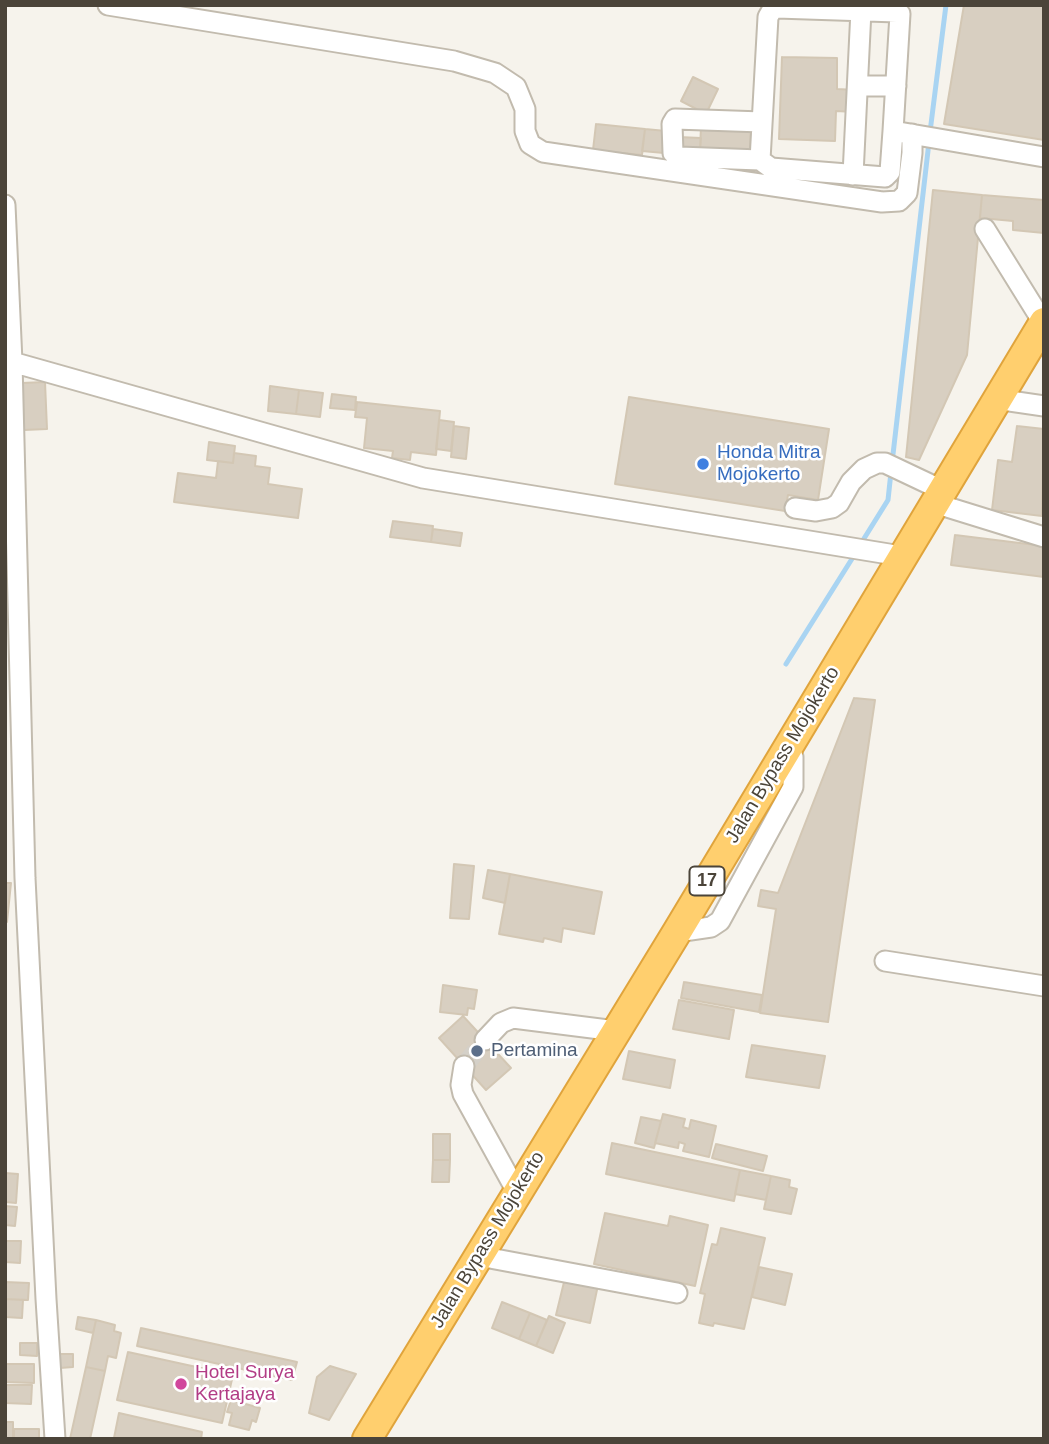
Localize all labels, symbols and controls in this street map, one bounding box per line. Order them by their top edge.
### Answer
place label: Honda Mitra Mojokerto [717,442,820,486]
marker: Honda Mitra Mojokerto [695,456,711,472]
street label: Jalan Bypass Mojokerto [721,663,845,847]
road number: 17 [690,866,724,896]
place label: Pertamina [491,1040,578,1062]
marker: Pertamina [469,1043,485,1059]
street label: Jalan Bypass Mojokerto [426,1148,550,1332]
place label: Hotel Surya Kertajaya [195,1362,294,1406]
marker: Hotel Surya Kertajaya [173,1376,189,1392]

